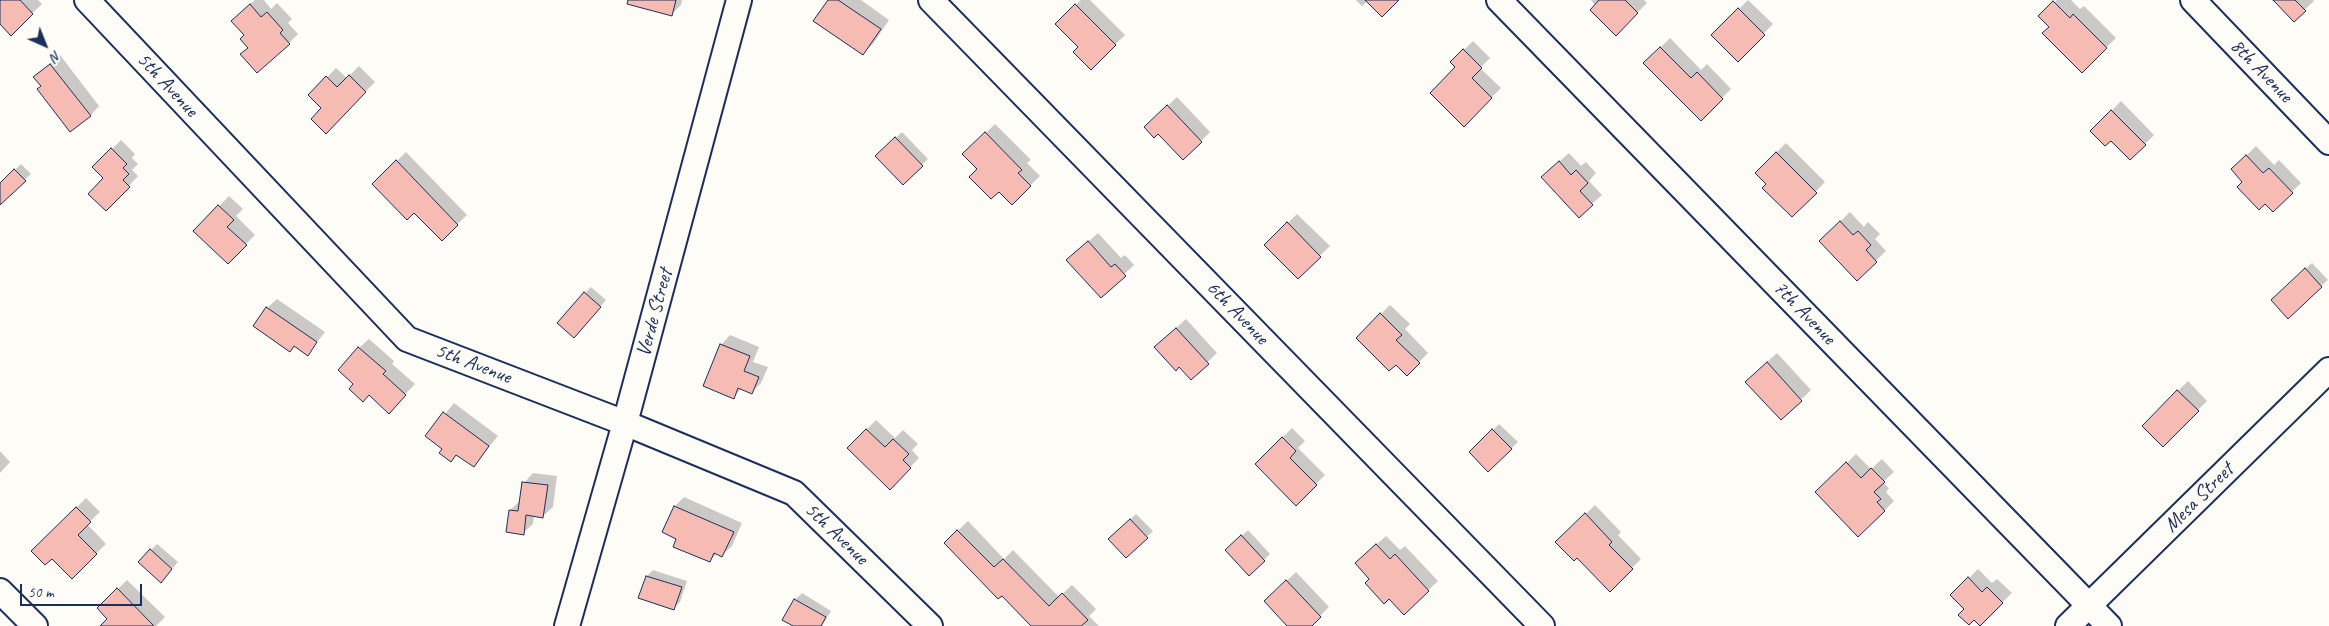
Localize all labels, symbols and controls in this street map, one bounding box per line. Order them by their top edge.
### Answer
north arrow [20,20,70,70]
street label: 8th Avenue [2224,34,2298,108]
text: N [47,47,65,65]
street label: 5th Avenue [131,47,203,123]
street label: Verde Street [631,266,679,360]
street label: 6th Avenue [1200,276,1274,350]
street label: 7th Avenue [1767,276,1841,350]
street label: 5th Avenue [431,338,515,390]
street label: Mesa Street [2159,458,2239,538]
street label: 5th Avenue [799,497,873,571]
scale bar [22,574,145,606]
text: 50 m [28,583,54,602]

